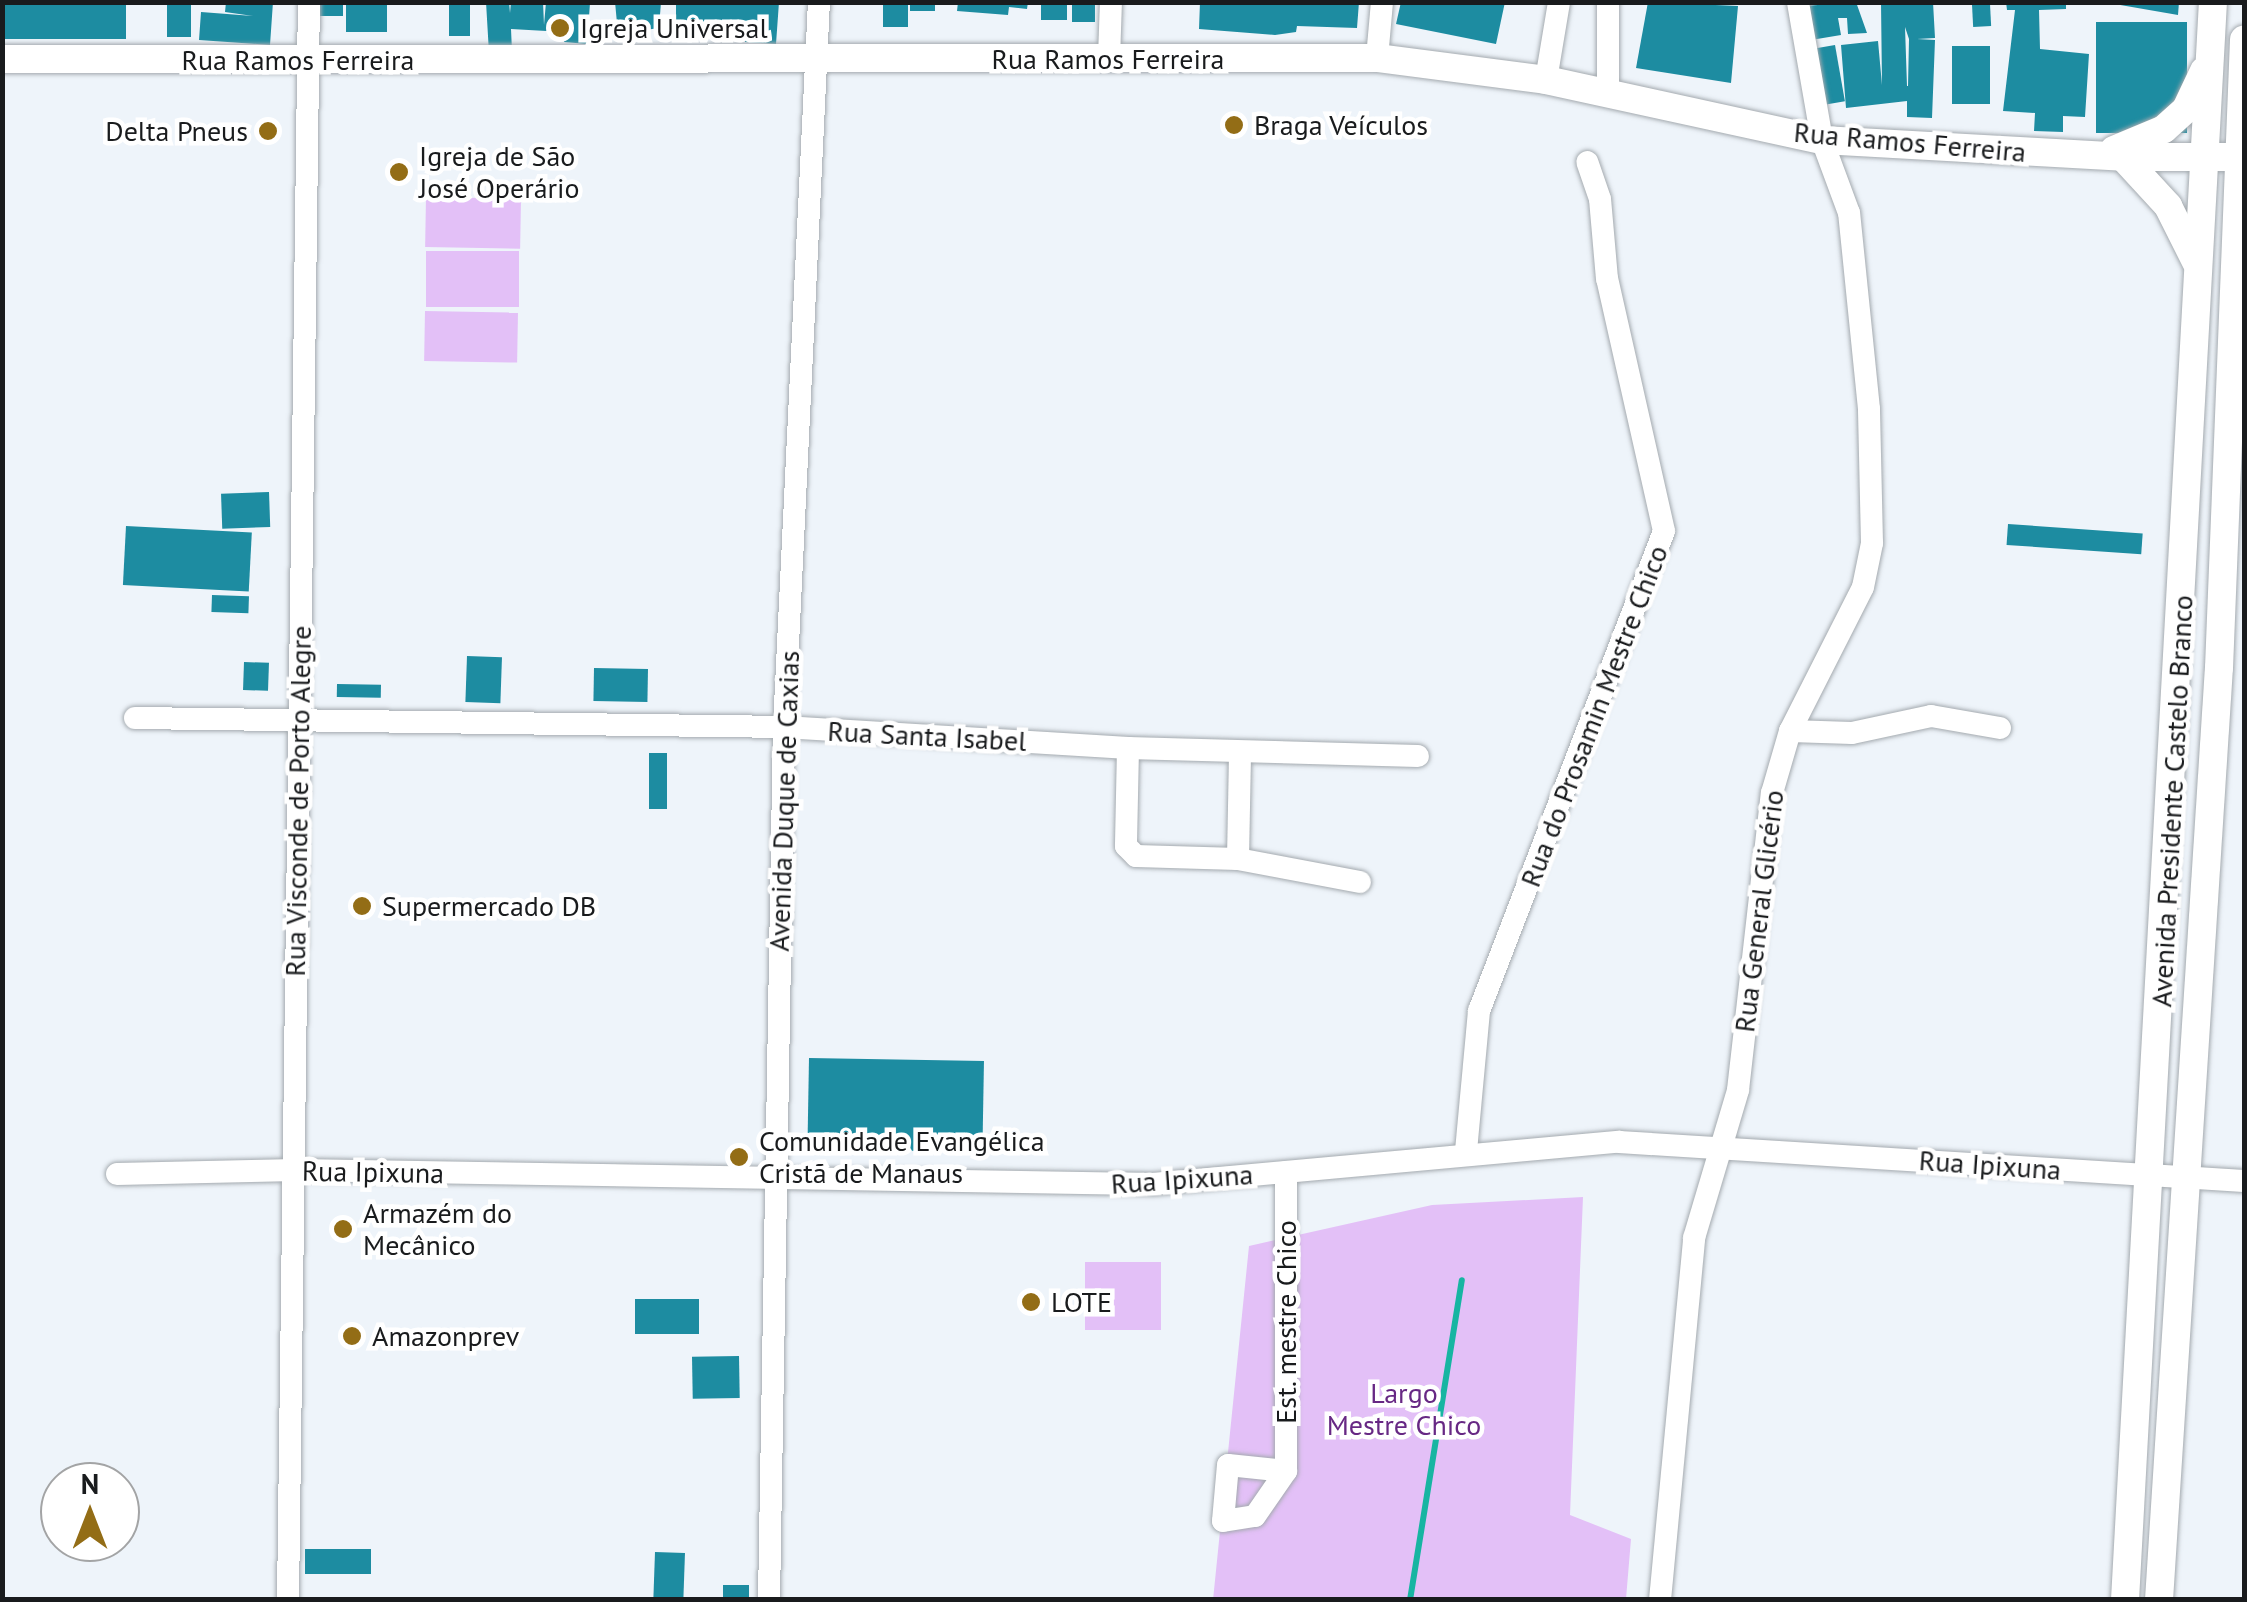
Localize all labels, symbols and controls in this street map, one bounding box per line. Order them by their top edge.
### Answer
place label: Igreja Universal [580,11,768,45]
marker: Igreja Universal [549,17,571,39]
street label: Rua Ramos Ferreira [992,42,1224,76]
street label: Rua Ramos Ferreira [182,43,414,77]
place label: Braga Veículos [1254,108,1429,142]
place label: Delta Pneus [105,114,248,148]
marker: Braga Veículos [1223,114,1245,136]
street label: Rua Ramos Ferreira [1792,115,2028,169]
marker: Delta Pneus [257,120,279,142]
place label: Igreja de São José Operário [419,139,580,205]
marker: Igreja de São José Operário [388,161,410,183]
street label: Rua do Prosamin Mestre Chico [1513,541,1675,891]
street label: Avenida Presidente Castelo Branco [2144,594,2200,1008]
street label: Rua Visconde de Porto Alegre [278,624,318,978]
street label: Avenida Duque de Caxias [762,650,806,952]
street label: Rua Santa Isabel [827,714,1027,758]
street label: Rua General Glicério [1727,788,1791,1034]
place label: Supermercado DB [382,889,596,923]
marker: Supermercado DB [351,895,373,917]
place label: Comunidade Evangélica Cristã de Manaus [759,1124,1045,1190]
street label: Rua Ipixuna [1918,1143,2062,1187]
marker: Comunidade Evangélica Cristã de Manaus [728,1146,750,1168]
street label: Rua Ipixuna [302,1154,444,1190]
street label: Rua Ipixuna [1110,1157,1254,1201]
place label: Armazém do Mecânico [363,1196,512,1262]
marker: Armazém do Mecânico [332,1218,354,1240]
street label: Est. mestre Chico [1269,1219,1303,1425]
place label: LOTE [1051,1285,1112,1319]
marker: LOTE [1020,1291,1042,1313]
place label: Amazonprev [372,1319,519,1353]
marker: Amazonprev [341,1325,363,1347]
park label: Largo Mestre Chico [1327,1376,1481,1442]
north arrow [40,1462,140,1562]
text: N [81,1465,99,1502]

